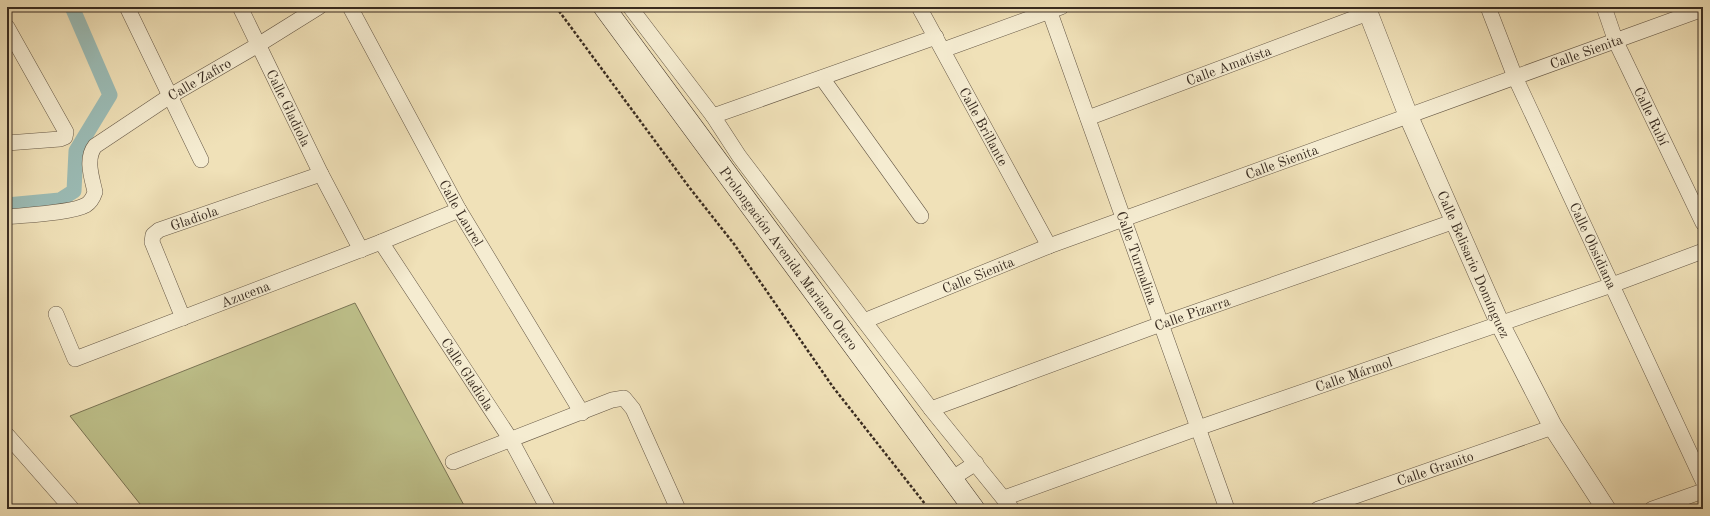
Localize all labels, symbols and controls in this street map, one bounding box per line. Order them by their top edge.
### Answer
street label: Calle Sienita [1548,33,1625,72]
street label: Calle Amatista [1184,44,1273,89]
street label: Calle Zafiro [166,56,234,104]
street label: Calle Gladiola [263,67,313,149]
street label: Calle Brillante [956,85,1010,168]
street label: Calle Rubí [1631,85,1671,148]
street label: Calle Sienita [1244,143,1320,182]
street label: Prolongación Avenida Mariano Otero [716,165,860,353]
street label: Calle Laurel [436,178,485,249]
street label: Calle Belisario Domínguez [1434,189,1512,341]
street label: Calle Obsidiana [1566,201,1619,291]
street label: Gladiola [169,204,220,234]
street label: Calle Turmalina [1113,210,1159,306]
street label: Calle Sienita [940,255,1016,297]
street label: Azucena [219,279,272,311]
street label: Calle Pizarra [1153,294,1232,334]
street label: Calle Gladiola [438,336,496,414]
street label: Calle Mármol [1314,355,1395,395]
street label: Calle Granito [1395,449,1476,489]

